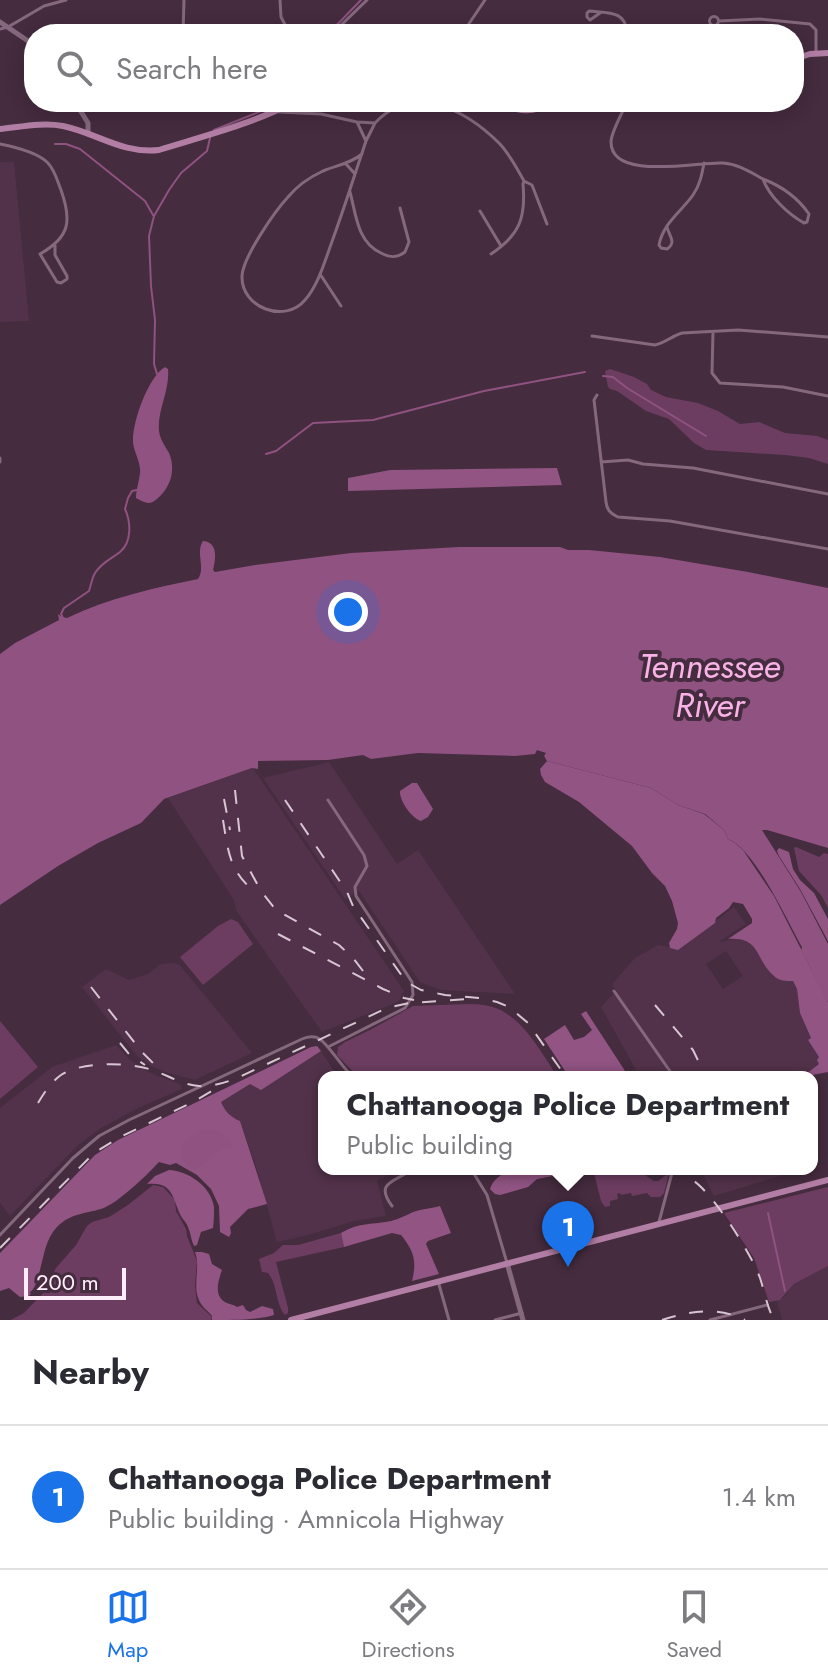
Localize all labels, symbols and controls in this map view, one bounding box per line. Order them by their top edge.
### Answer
search box [24,24,804,112]
icon: search [52,46,96,90]
text: Search here [116,47,268,90]
your location [328,592,368,632]
water label: Tennessee River [639,642,781,730]
popup [318,1071,818,1175]
text: Chattanooga Police Department [347,1083,789,1126]
text: Public building [347,1126,513,1164]
pin: 1 [542,1201,594,1267]
scale bar [24,1264,126,1300]
text: 200 m [36,1266,99,1298]
text: Nearby [32,1348,149,1397]
text: Chattanooga Police Department [108,1457,551,1500]
text: 1 [51,1478,65,1516]
text: 1.4 km [722,1478,796,1516]
text: Public building · Amnicola Highway [108,1500,504,1538]
tab: Map [106,1585,150,1665]
tab: Directions [362,1585,455,1665]
tab: Saved [666,1585,722,1665]

